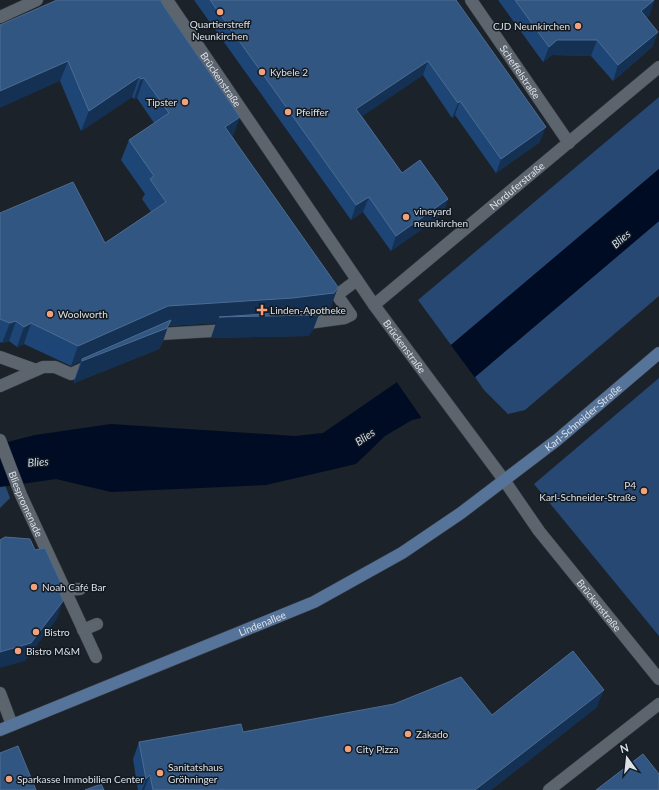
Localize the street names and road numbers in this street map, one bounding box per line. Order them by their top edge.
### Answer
street label: Scheffelstraße [497,42,543,101]
street label: Brückenstraße [198,50,244,109]
street label: Norduferstraße [487,159,547,212]
street label: Brückenstraße [381,317,428,375]
street label: Karl-Schneider-Straße [542,382,624,453]
street label: Bliespromenade [6,469,46,539]
street label: Brückenstraße [574,577,624,634]
street label: Lindenallee [237,608,287,638]

